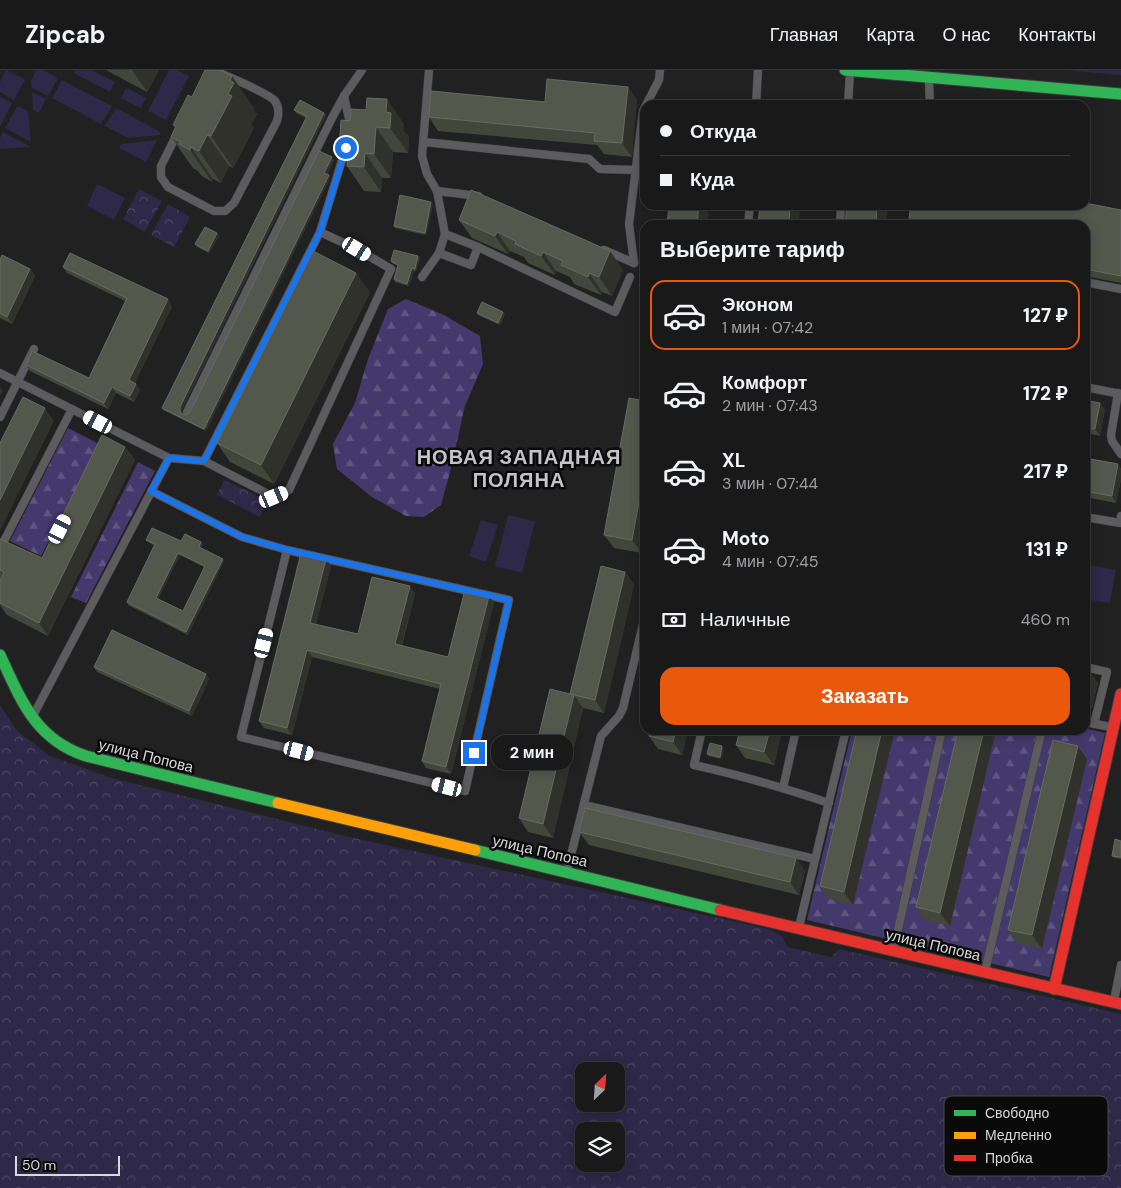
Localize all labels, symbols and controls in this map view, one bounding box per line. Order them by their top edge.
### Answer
text: Zipcab [25,19,106,50]
text: Главная [770,23,838,47]
text: Карта [866,23,915,47]
text: О нас [943,23,990,47]
text: Контакты [1018,23,1096,47]
text: Откуда [690,119,756,144]
route start [335,137,357,159]
text: Куда [690,167,734,192]
car [340,235,373,263]
text: Выберите тариф [660,235,845,264]
text: Эконом [722,292,793,317]
icon: car [662,293,707,338]
text: 127 ₽ [1023,303,1068,328]
text: 1 мин · 07:42 [722,317,813,338]
text: Комфорт [722,370,807,395]
icon: car [662,371,707,416]
text: 172 ₽ [1023,381,1068,406]
text: 2 мин · 07:43 [722,395,818,416]
car [81,409,114,435]
district label: НОВАЯ ЗАПАДНАЯ ПОЛЯНА [417,444,621,493]
text: XL [722,448,745,473]
icon: car [662,449,707,494]
text: 217 ₽ [1023,459,1068,484]
text: 3 мин · 07:44 [722,473,818,494]
car [257,484,290,510]
car [46,512,73,546]
text: Moto [722,526,770,551]
icon: car [662,527,707,572]
text: 131 ₽ [1026,537,1068,562]
text: 4 мин · 07:45 [722,551,818,572]
icon: cash [660,606,688,634]
text: Наличные [700,607,791,632]
text: 460 m [1021,609,1070,630]
car [253,627,274,659]
button: Заказать [660,667,1070,725]
street label: улица Попова [97,735,196,778]
callout: 2 мин [492,736,574,770]
car [282,740,315,762]
route end [463,742,485,764]
text: 2 мин [510,742,554,763]
car [430,776,463,798]
street label: улица Попова [491,830,590,872]
street label: улица Попова [884,924,983,966]
north arrow [575,1062,625,1112]
map controls [575,1062,625,1172]
legend [944,1096,1108,1176]
text: Свободно [985,1104,1050,1122]
button: layers [575,1122,625,1172]
text: Медленно [985,1126,1052,1144]
text: Пробка [985,1149,1033,1167]
scale bar [15,1153,120,1176]
text: 50 m [22,1156,56,1174]

